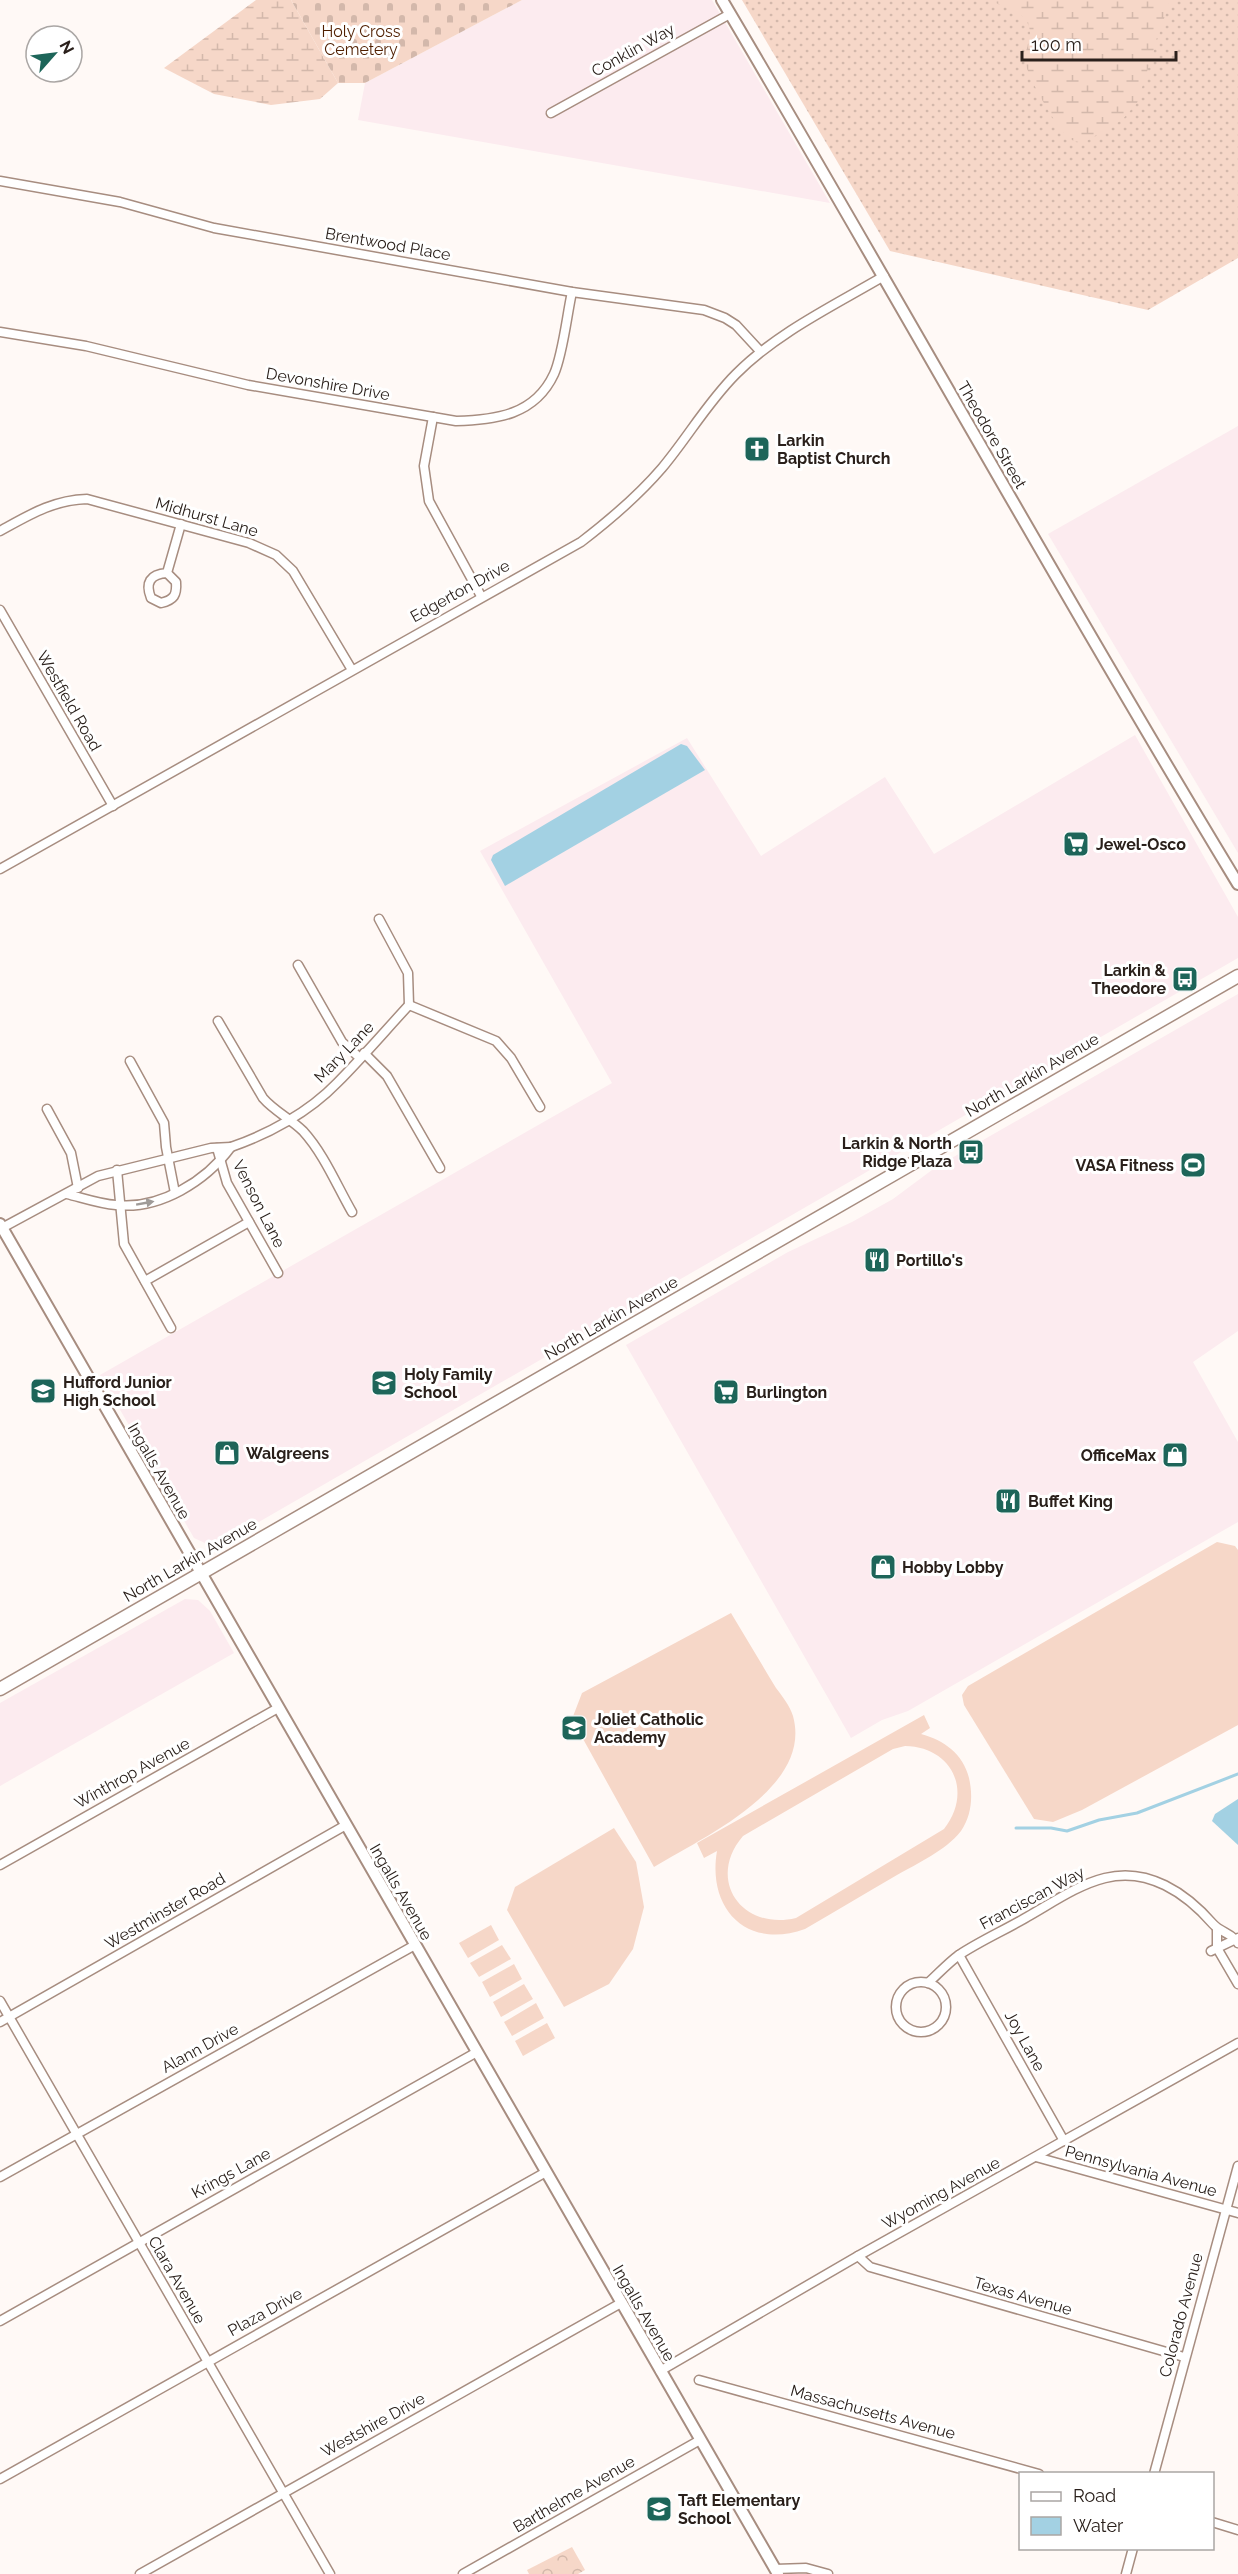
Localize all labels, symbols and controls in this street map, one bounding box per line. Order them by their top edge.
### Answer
street label: Conklin Way [588,19,678,81]
park label: Holy Cross Cemetery [322,22,401,59]
north arrow [24,24,84,84]
scale bar [1022,24,1176,62]
text: 100 m [1031,34,1082,55]
text: N [56,37,78,57]
street label: Brentwood Place [324,224,452,264]
street label: Devonshire Drive [265,364,391,404]
street label: Theodore Street [954,378,1031,493]
place label: Larkin Baptist Church [777,431,890,468]
church icon: Larkin Baptist Church [742,434,772,464]
street label: Midhurst Lane [154,493,260,541]
street label: Edgerton Drive [407,556,513,626]
street label: Westfield Road [33,648,105,754]
supermarket icon: Jewel-Osco [1061,829,1091,859]
place label: Jewel-Osco [1096,835,1186,854]
place label: Larkin & Theodore [1091,961,1167,998]
bus stop icon: Larkin & Theodore [1170,964,1200,994]
street label: Mary Lane [310,1018,378,1086]
street label: North Larkin Avenue [962,1029,1102,1121]
place label: Larkin & North Ridge Plaza [842,1134,952,1171]
bus stop icon: Larkin & North Ridge Plaza [956,1137,986,1167]
sports icon: VASA Fitness [1178,1150,1208,1180]
place label: VASA Fitness [1075,1156,1174,1175]
street label: Venson Lane [229,1157,289,1251]
one-way arrow [135,1198,154,1207]
restaurant icon: Portillo's [862,1245,892,1275]
place label: Portillo's [896,1251,963,1270]
street label: North Larkin Avenue [541,1272,681,1364]
place label: Holy Family School [404,1365,493,1402]
school or university icon: Holy Family School [369,1368,399,1398]
place label: Hufford Junior High School [63,1373,172,1410]
school or university icon: Hufford Junior High School [28,1376,58,1406]
supermarket icon: Burlington [711,1377,741,1407]
place label: Burlington [746,1383,827,1402]
street label: Ingalls Avenue [124,1419,194,1523]
shop icon: Walgreens [212,1438,242,1468]
shop icon: OfficeMax [1160,1440,1190,1470]
place label: Walgreens [246,1444,329,1463]
place label: OfficeMax [1081,1446,1156,1465]
restaurant icon: Buffet King [993,1486,1023,1516]
place label: Buffet King [1028,1492,1113,1511]
street label: North Larkin Avenue [120,1514,260,1606]
shop icon: Hobby Lobby [868,1552,898,1582]
place label: Hobby Lobby [902,1558,1004,1577]
place label: Joliet Catholic Academy [594,1710,704,1747]
school or university icon: Joliet Catholic Academy [559,1713,589,1743]
street label: Winthrop Avenue [71,1734,193,1812]
street label: Ingalls Avenue [366,1840,436,1944]
street label: Franciscan Way [976,1862,1088,1934]
street label: Westminster Road [101,1869,229,1953]
street label: Joy Lane [1001,2008,1049,2074]
street label: Alann Drive [158,2019,242,2077]
street label: Pennsylvania Avenue [1063,2142,1219,2200]
street label: Krings Lane [188,2144,274,2202]
street label: Wyoming Avenue [879,2153,1003,2233]
street label: Clara Avenue [144,2233,210,2327]
street label: Colorado Avenue [1155,2251,1207,2379]
street label: Ingalls Avenue [609,2261,679,2365]
street label: Texas Avenue [972,2273,1074,2319]
street label: Plaza Drive [225,2284,305,2340]
street label: Massachusetts Avenue [789,2381,957,2443]
street label: Westshire Drive [318,2389,428,2461]
street label: Barthelme Avenue [510,2451,638,2537]
legend [1019,2472,1214,2550]
text: Road [1073,2485,1116,2506]
place label: Taft Elementary School [678,2491,800,2528]
school or university icon: Taft Elementary School [644,2494,674,2524]
text: Water [1073,2515,1124,2536]

